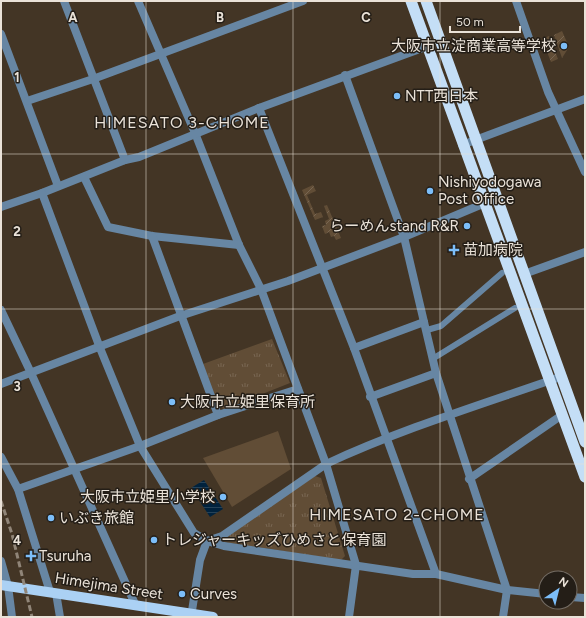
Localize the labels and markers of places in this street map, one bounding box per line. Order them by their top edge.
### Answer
place label: 大阪市立淀商業高等学校 [391,37,556,55]
marker: 大阪市立淀商業高等学校 [559,41,569,51]
place label: NTT西日本 [405,87,478,105]
marker: NTT西日本 [392,91,402,101]
place label: Nishiyodogawa Post Office [438,173,541,208]
marker: Nishiyodogawa Post Office [425,186,435,196]
place label: らーめんstand R&R [329,217,459,235]
marker: らーめんstand R&R [462,221,472,231]
place label: 苗加病院 [463,241,523,259]
marker: 苗加病院 [448,244,460,256]
place label: 大阪市立姫里保育所 [180,393,315,411]
marker: 大阪市立姫里保育所 [167,397,177,407]
place label: 大阪市立姫里小学校 [80,488,215,506]
marker: 大阪市立姫里小学校 [218,492,228,502]
place label: いぶき旅館 [59,509,134,527]
marker: いぶき旅館 [46,513,56,523]
place label: トレジャーキッズひめさと保育園 [162,531,386,549]
marker: トレジャーキッズひめさと保育園 [149,535,159,545]
place label: Tsuruha [39,547,91,565]
marker: Tsuruha [26,551,36,561]
place label: Curves [190,585,237,603]
marker: Curves [177,589,187,599]

